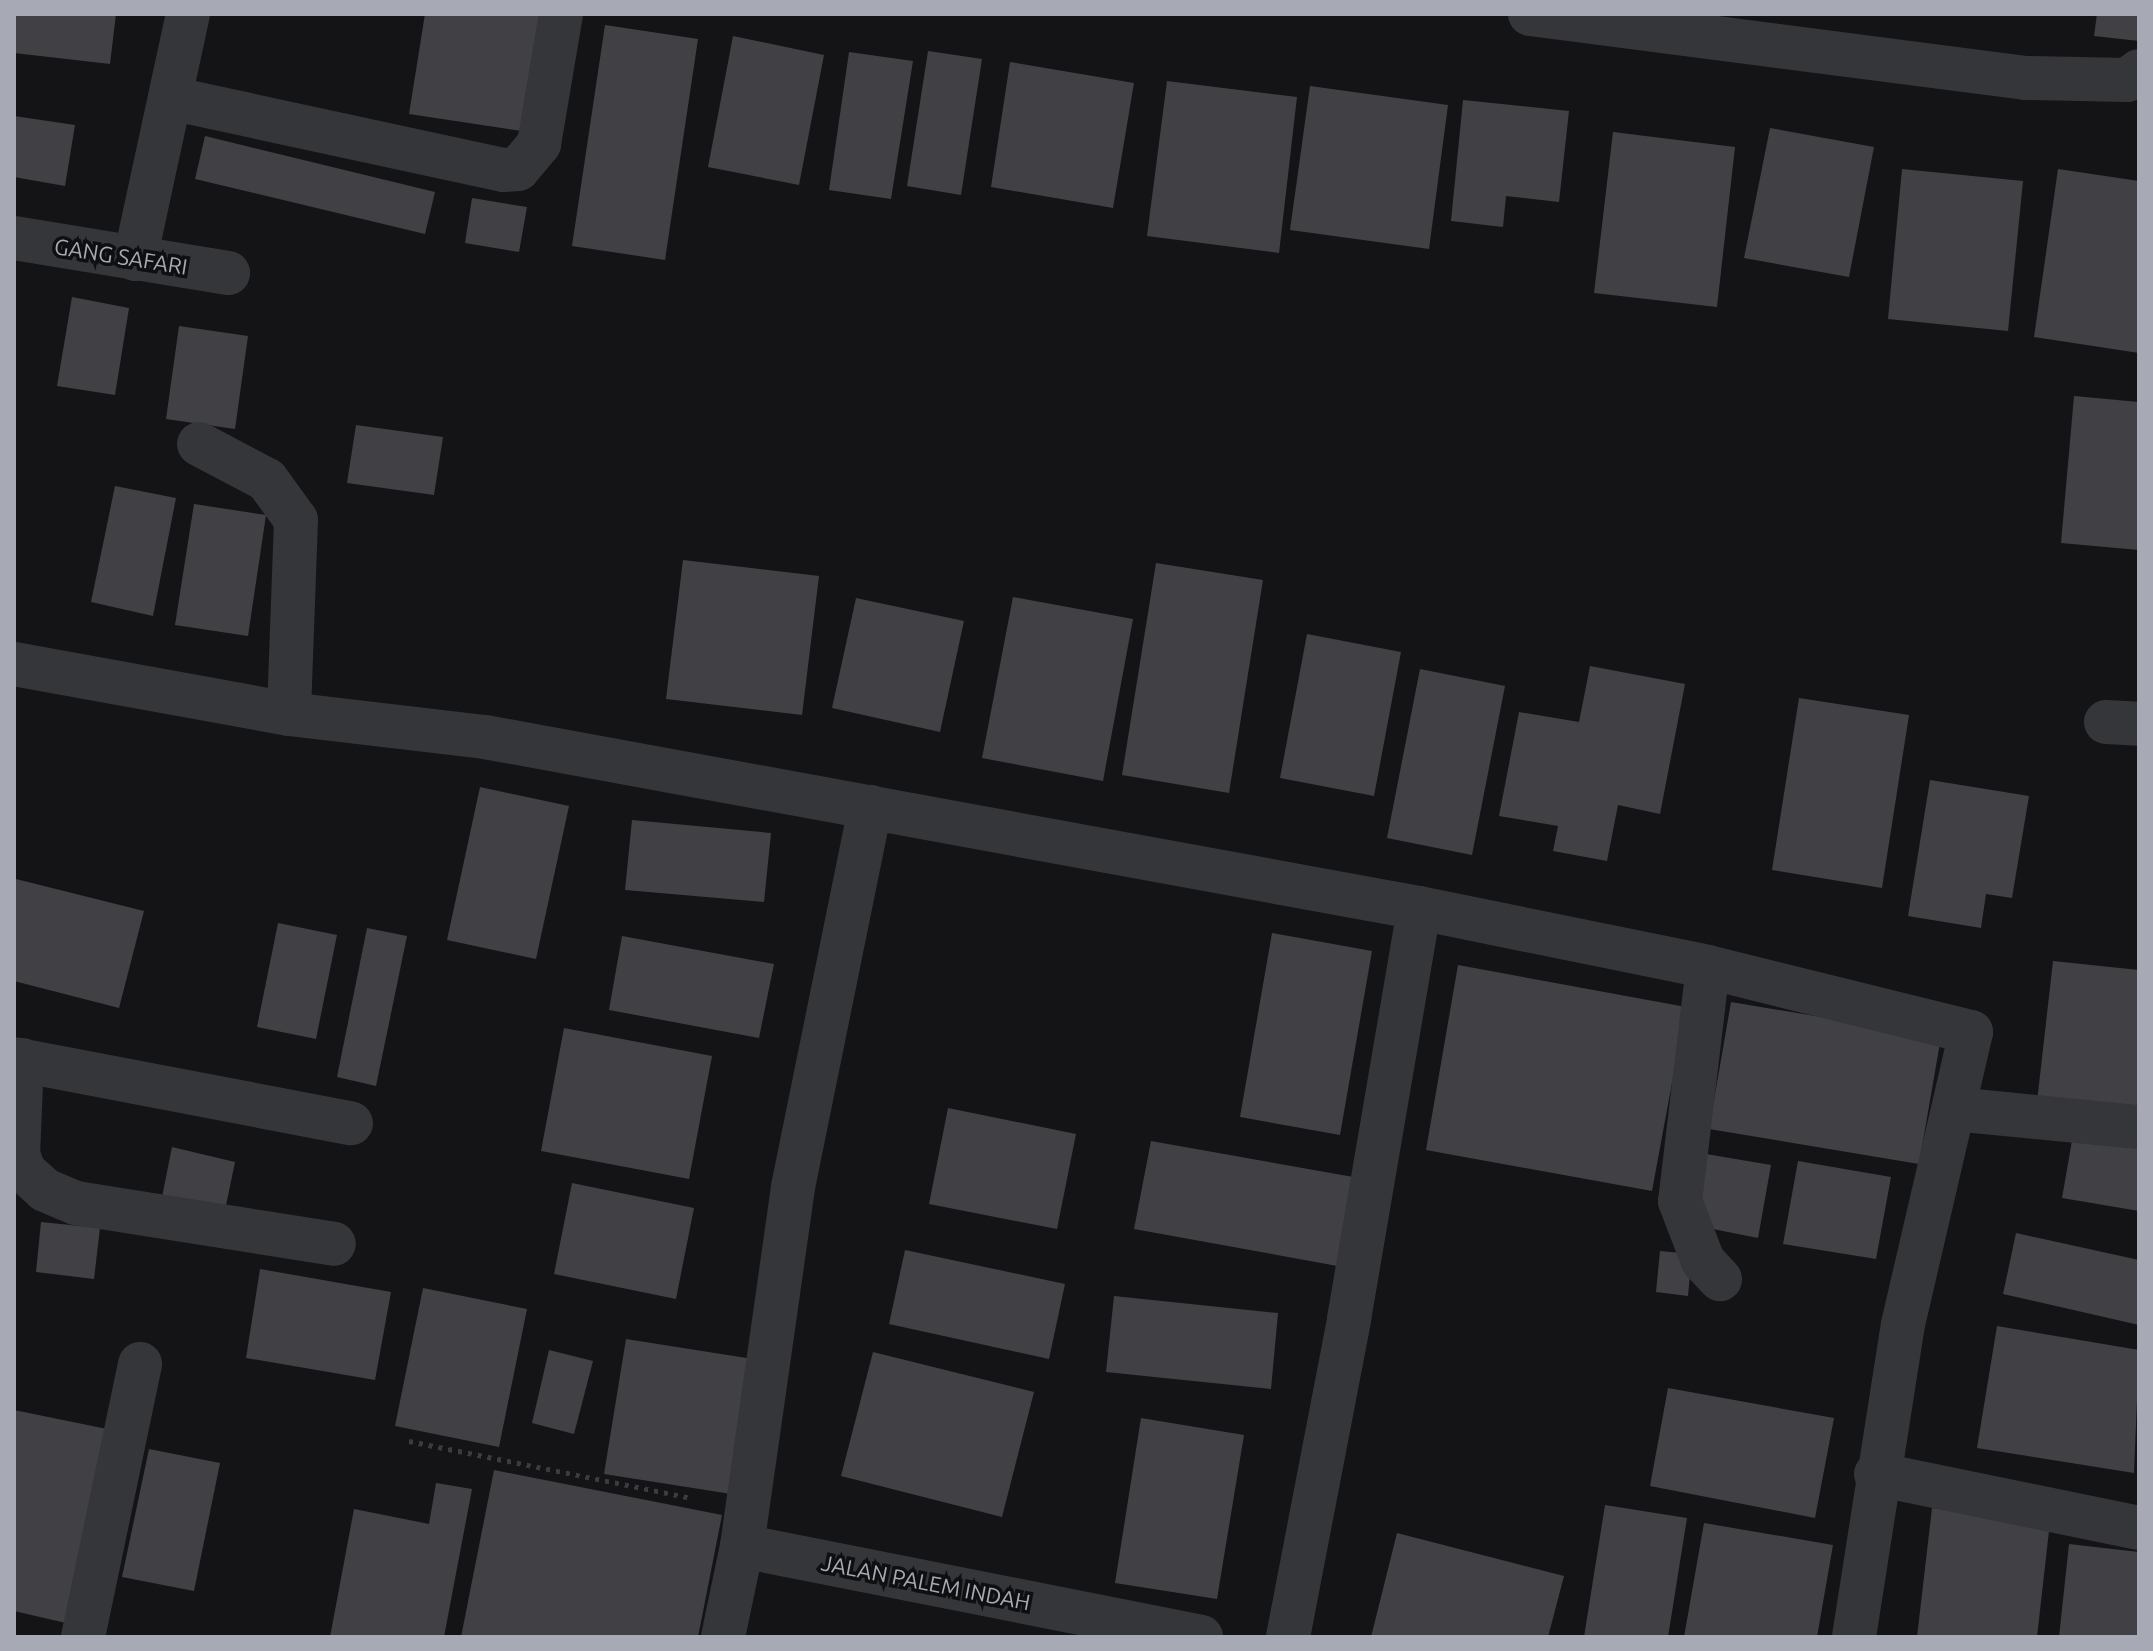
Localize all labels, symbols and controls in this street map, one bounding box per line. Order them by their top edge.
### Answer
street label: GANG SAFARI [53,232,189,280]
street label: JALAN PALEM INDAH [819,1549,1033,1615]

